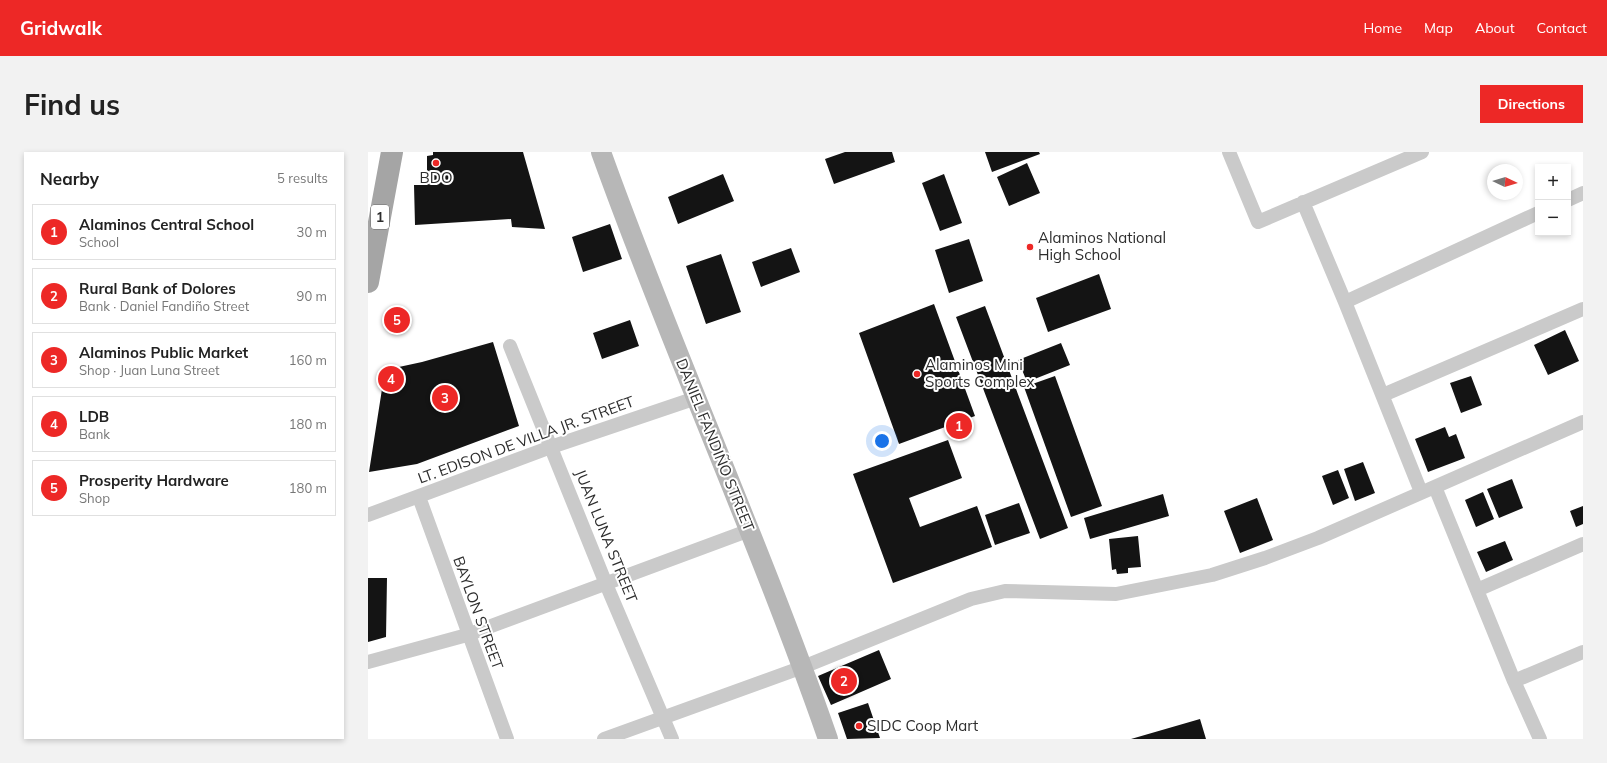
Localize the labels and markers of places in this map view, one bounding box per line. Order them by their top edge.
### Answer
marker: BDO [431,158,441,168]
place label: BDO [420,168,453,187]
place label: Alaminos National High School [1038,228,1166,264]
marker: Alaminos National High School [1025,242,1035,252]
pin: 5 [384,305,410,335]
place label: Alaminos Mini Sports Complex [925,355,1035,391]
pin: 4 [378,364,404,394]
marker: Alaminos Mini Sports Complex [912,369,922,379]
pin: 3 [432,383,458,413]
pin: 1 [946,411,972,441]
pin: 2 [831,666,857,696]
place label: SIDC Coop Mart [867,716,978,735]
marker: SIDC Coop Mart [854,721,864,731]

